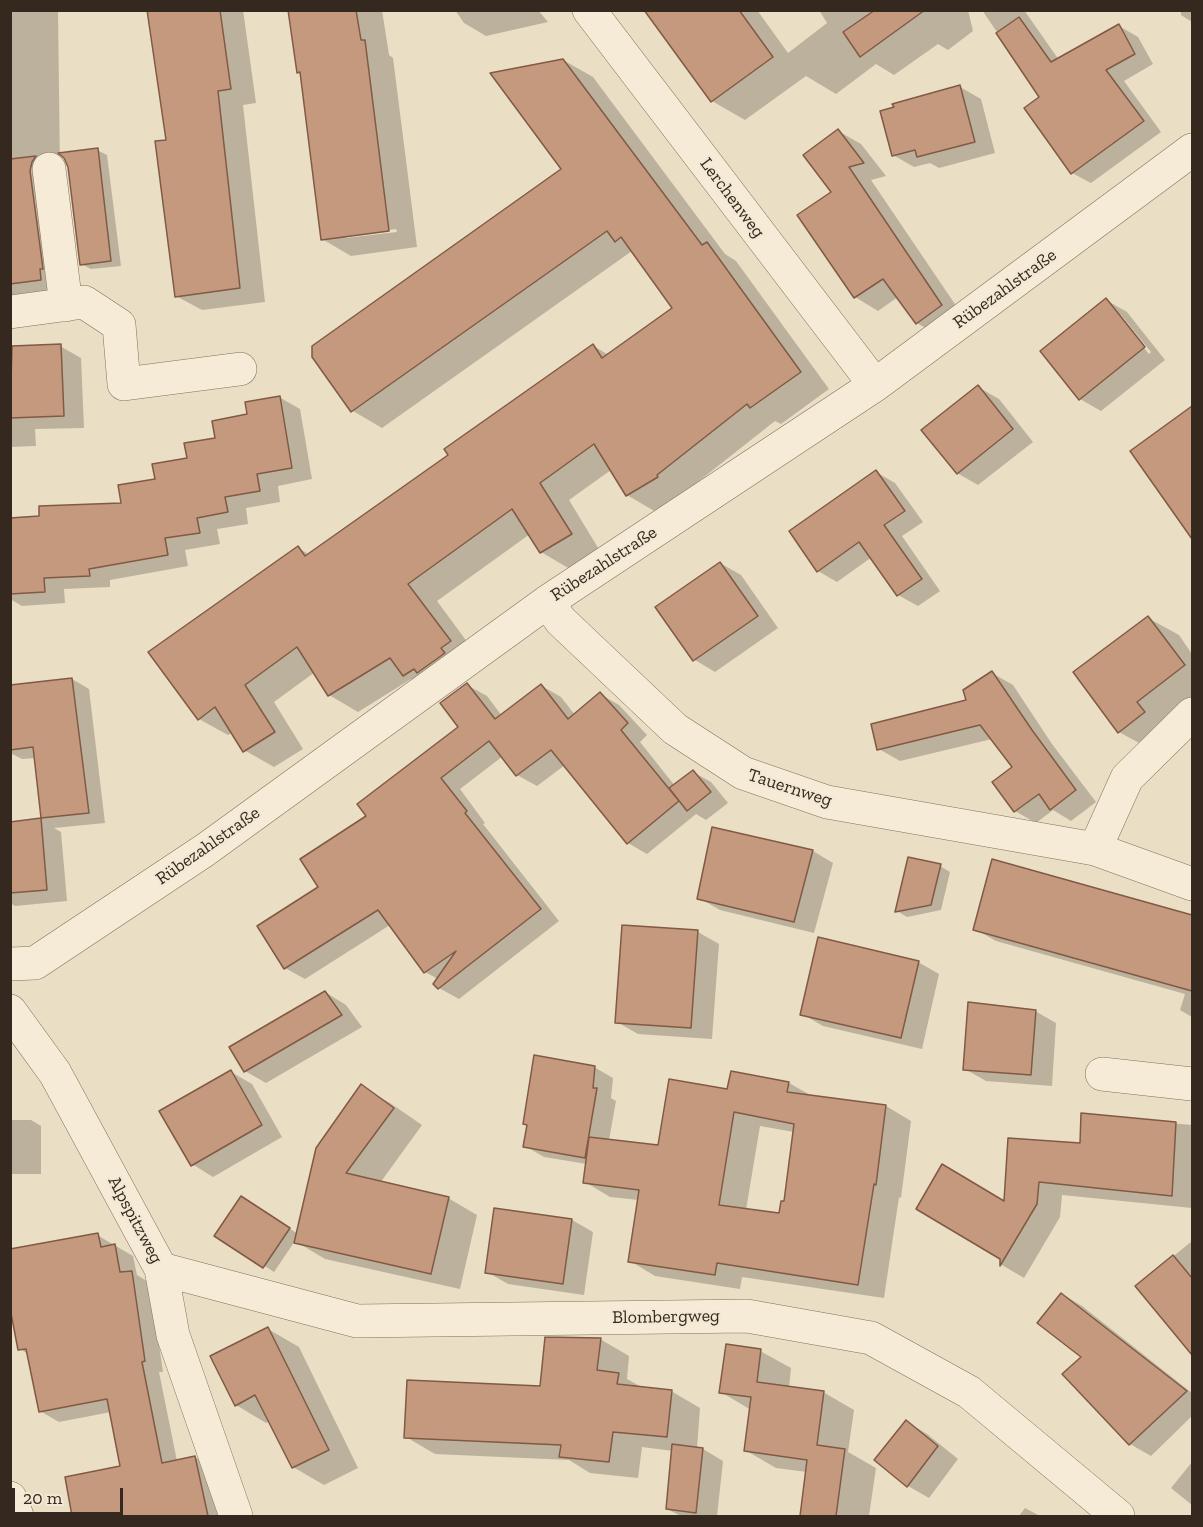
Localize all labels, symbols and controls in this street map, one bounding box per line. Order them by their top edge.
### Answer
street label: Lerchenweg [695,154,769,242]
street label: Rübezahlstraße [949,244,1061,334]
street label: Rübezahlstraße [547,522,661,606]
street label: Tauernweg [745,764,835,812]
street label: Rübezahlstraße [152,802,264,890]
street label: Alpspitzweg [103,1173,167,1267]
street label: Blombergweg [612,1305,720,1329]
scale bar [15,1476,126,1514]
text: 20 m [23,1487,62,1509]

